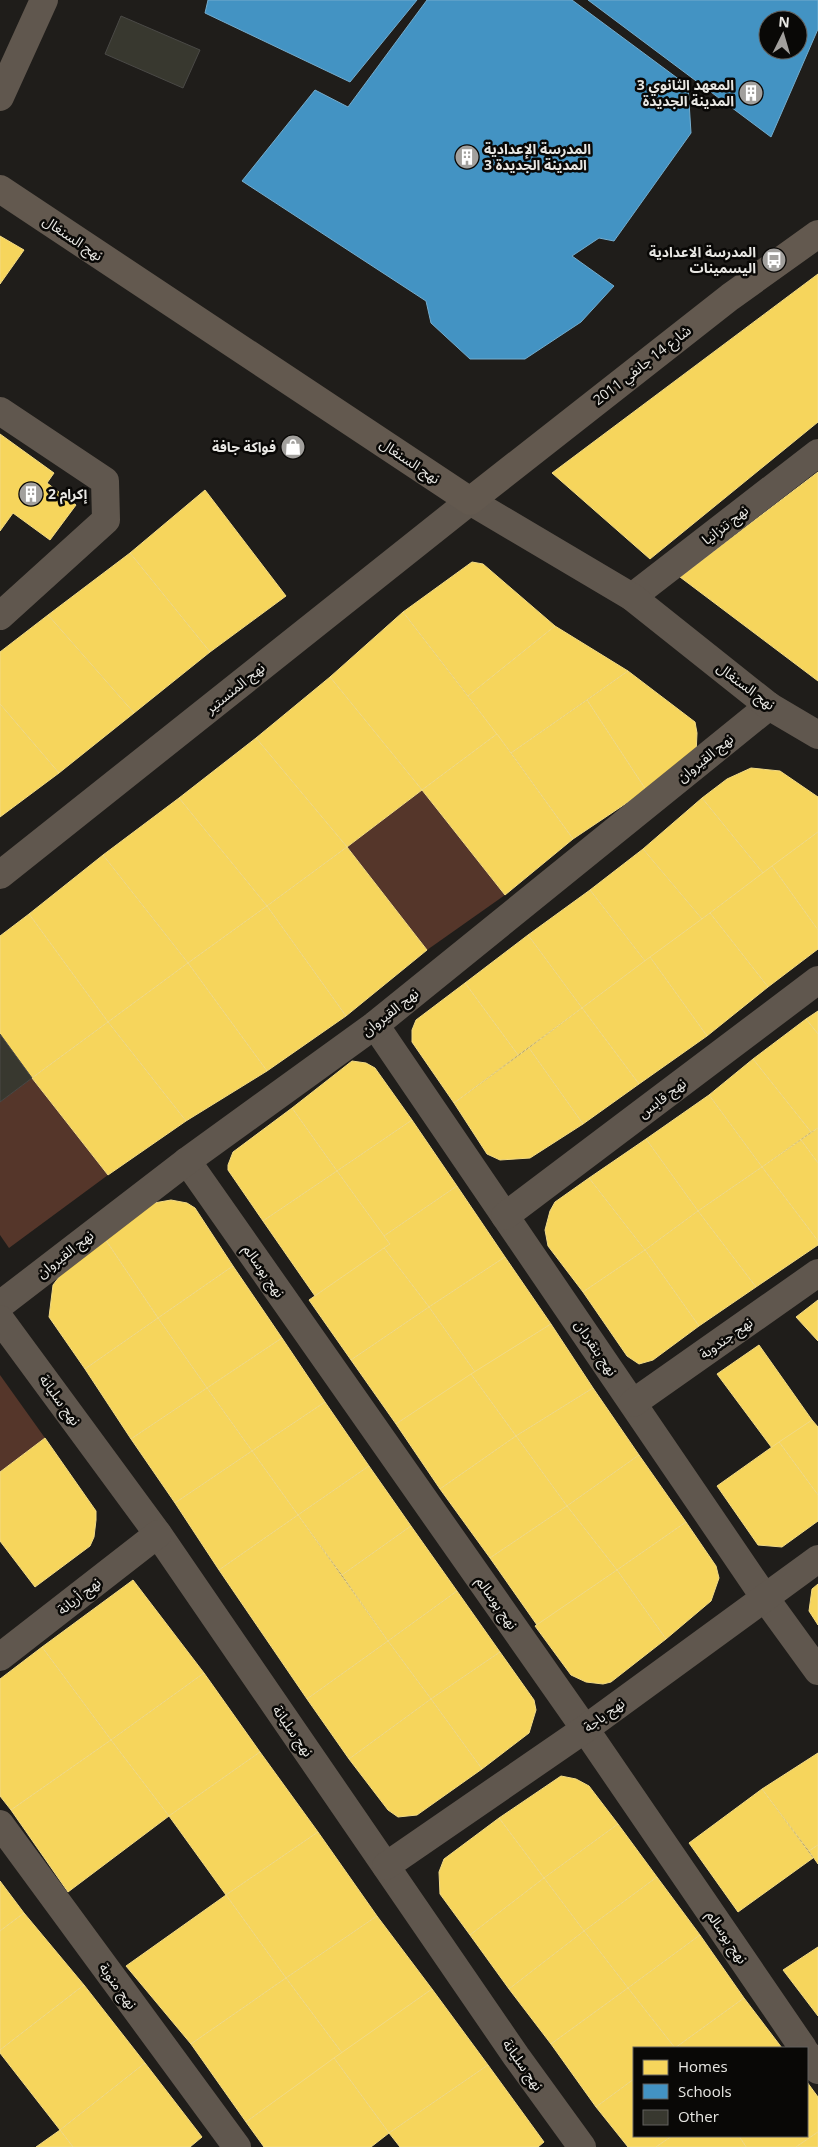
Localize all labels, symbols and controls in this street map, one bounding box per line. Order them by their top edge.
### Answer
north arrow [758,10,808,60]
text: N [778,12,791,32]
place label: 3 المعهد الثانوي المدينة الجديدة [637,75,734,110]
building icon: 3 المعهد الثانوي المدينة الجديدة [738,80,764,106]
place label: المدرسة الإعدادية المدينة الجديدة 3 [484,139,591,174]
building icon: المدرسة الإعدادية المدينة الجديدة 3 [454,144,480,170]
street label: نهج السنغال [39,211,107,266]
place label: المدرسة الاعدادية اليسمينات [649,242,756,277]
bus stop icon: المدرسة الاعدادية اليسمينات [761,247,787,273]
street label: شارع 14 جانفي 2011 [589,320,696,411]
shop icon: فواكة جافة [280,434,306,460]
street label: نهج السنغال [376,434,444,489]
place label: فواكة جافة [212,437,276,456]
building icon: إكرام 2 [18,481,44,507]
place label: إكرام 2 [48,484,88,505]
street label: نهج تنزانيا [697,500,753,550]
street label: نهج السنغال [712,657,780,715]
street label: نهج المنستير [200,658,270,720]
street label: نهج القيروان [673,729,738,788]
street label: نهج القيروان [357,983,424,1041]
street label: نهج قابس [634,1073,691,1123]
street label: نهج القيروان [32,1225,99,1283]
street label: نهج بوسالم [238,1240,290,1302]
street label: نهج جندوبة [695,1312,757,1364]
street label: نهج بنقردان [569,1316,622,1381]
street label: نهج سليانة [34,1370,85,1430]
street label: نهج أريانة [53,1572,106,1620]
street label: نهج بوسالم [471,1572,523,1634]
street label: نهج باجة [579,1693,629,1738]
street label: نهج سليانة [267,1701,318,1762]
street label: نهج بوسالم [701,1906,752,1968]
street label: نهج منوبة [94,1959,142,2014]
street label: نهج سليانة [497,2035,548,2096]
legend [633,2047,808,2137]
text: Homes [678,2056,728,2076]
text: Schools [678,2081,732,2101]
text: Other [678,2106,719,2126]

